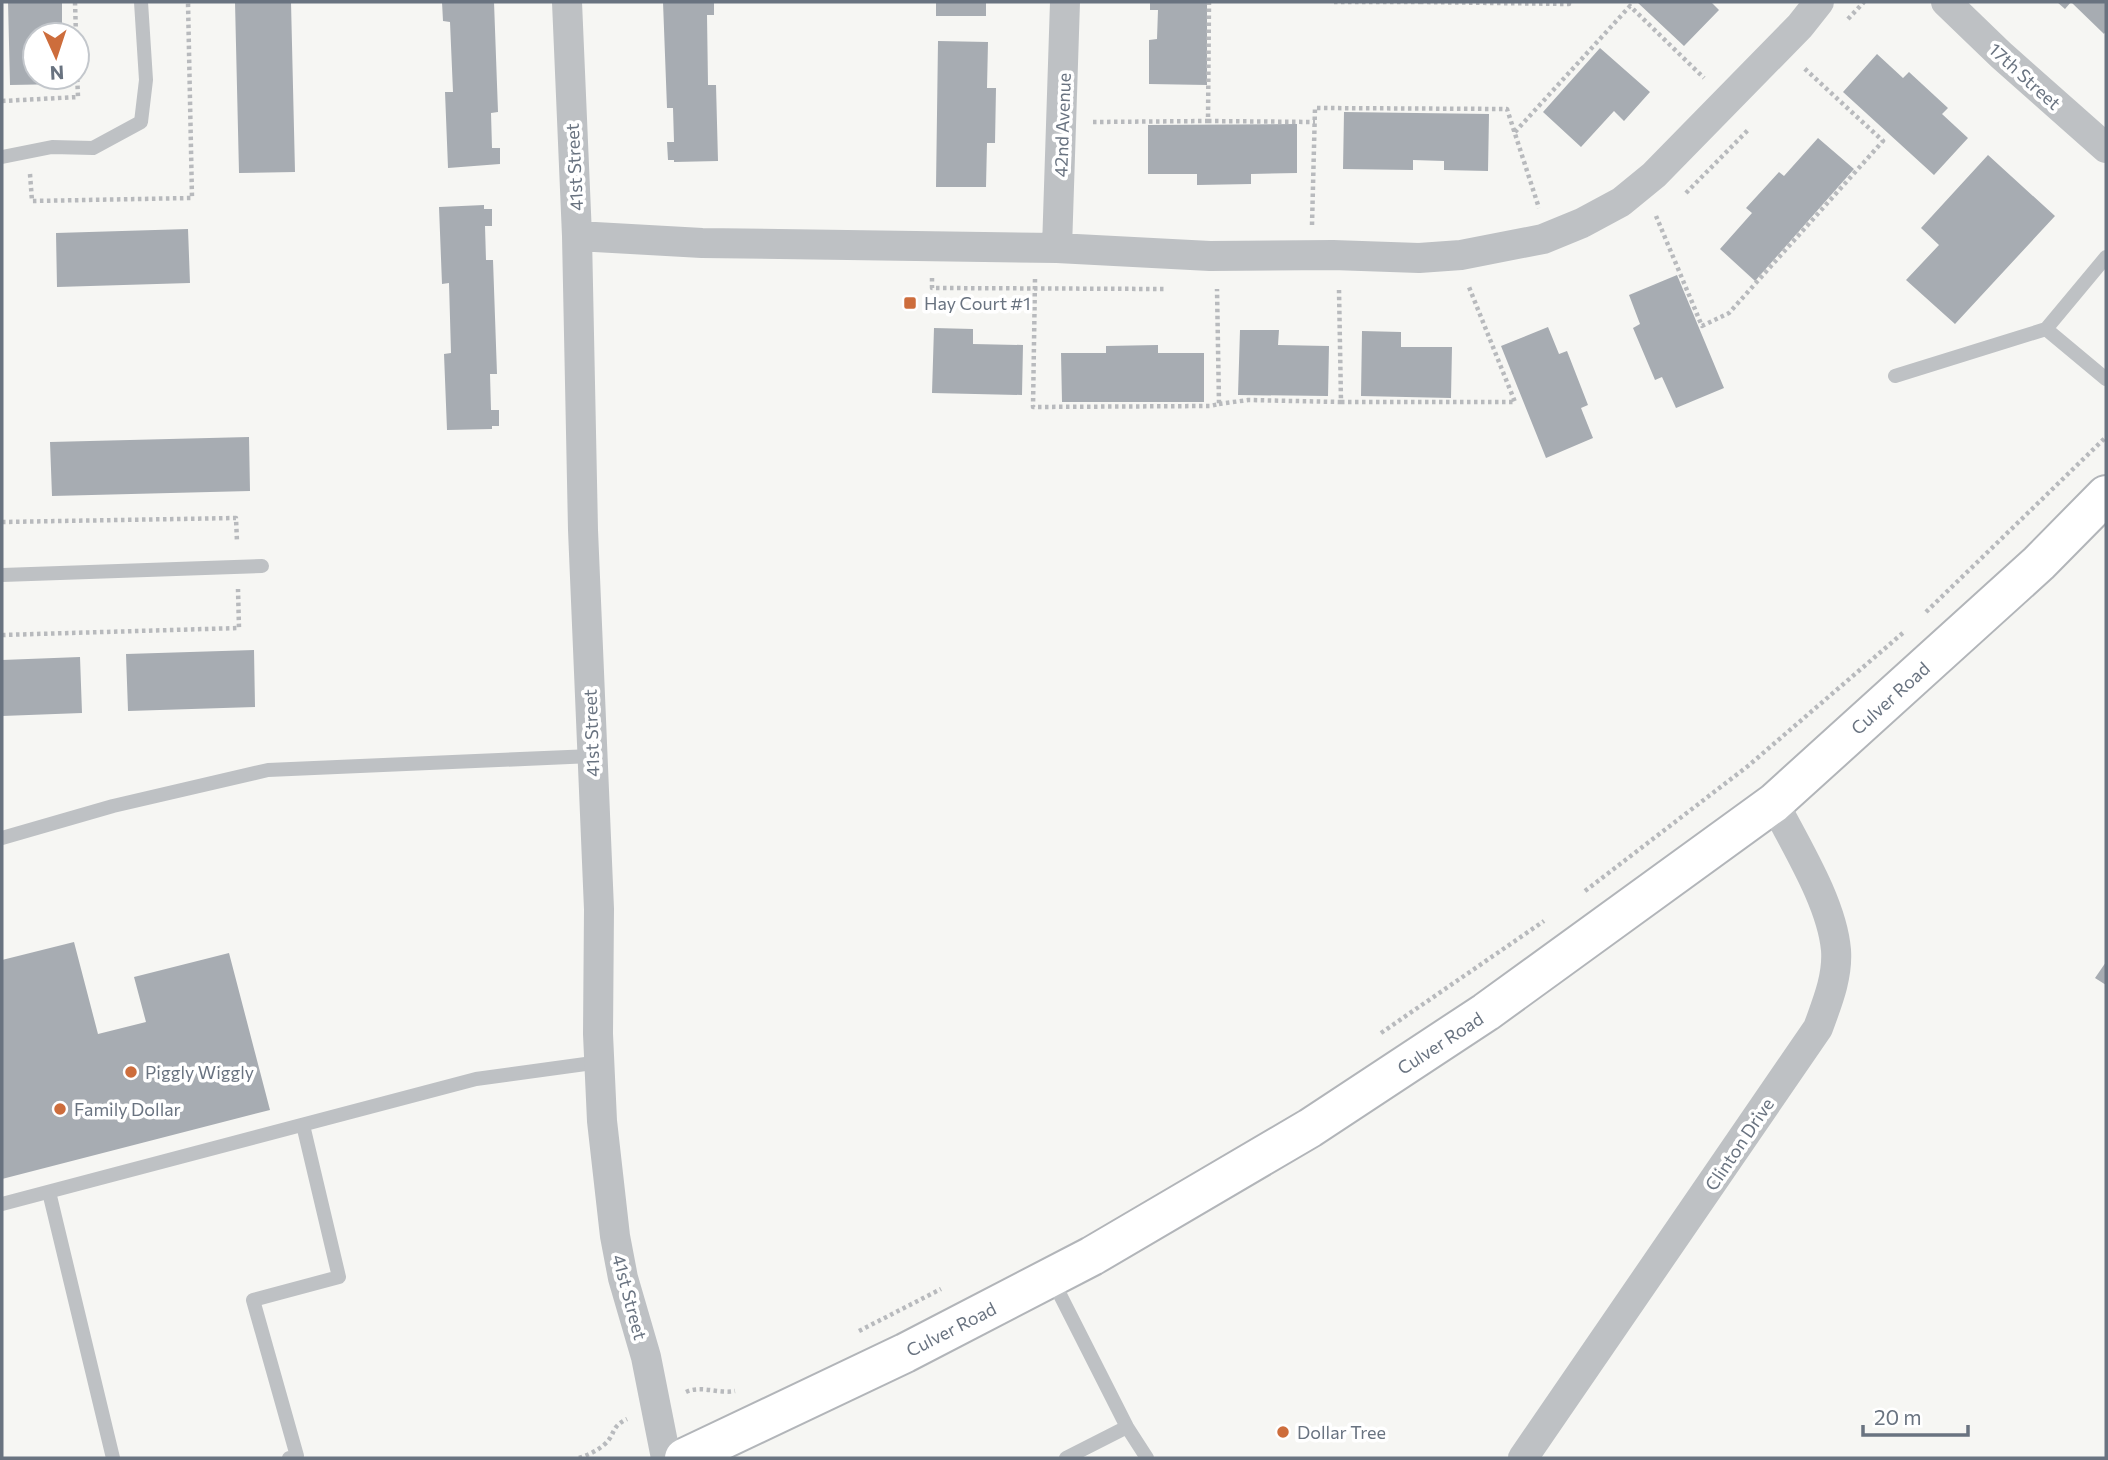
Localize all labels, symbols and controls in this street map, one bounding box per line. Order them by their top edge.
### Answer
north arrow [21,21,91,91]
street label: 17th Street [1984,38,2066,114]
text: N [49,62,65,85]
street label: 42nd Avenue [1049,72,1075,178]
street label: 41st Street [561,123,587,211]
place label: Hay Court #1 [924,292,1031,314]
marker: Hay Court #1 [902,295,918,311]
street label: Culver Road [1846,657,1934,739]
street label: 41st Street [578,689,604,777]
street label: Culver Road [1393,1007,1487,1079]
place label: Piggly Wiggly [145,1061,254,1083]
marker: Piggly Wiggly [123,1064,139,1080]
street label: Clinton Drive [1700,1093,1778,1195]
place label: Family Dollar [74,1098,181,1120]
marker: Family Dollar [52,1101,68,1117]
street label: 41st Street [608,1252,652,1342]
street label: Culver Road [902,1297,1000,1361]
scale bar [1863,1394,1968,1438]
text: 20 m [1874,1404,1922,1429]
place label: Dollar Tree [1297,1421,1386,1443]
marker: Dollar Tree [1275,1424,1291,1440]

